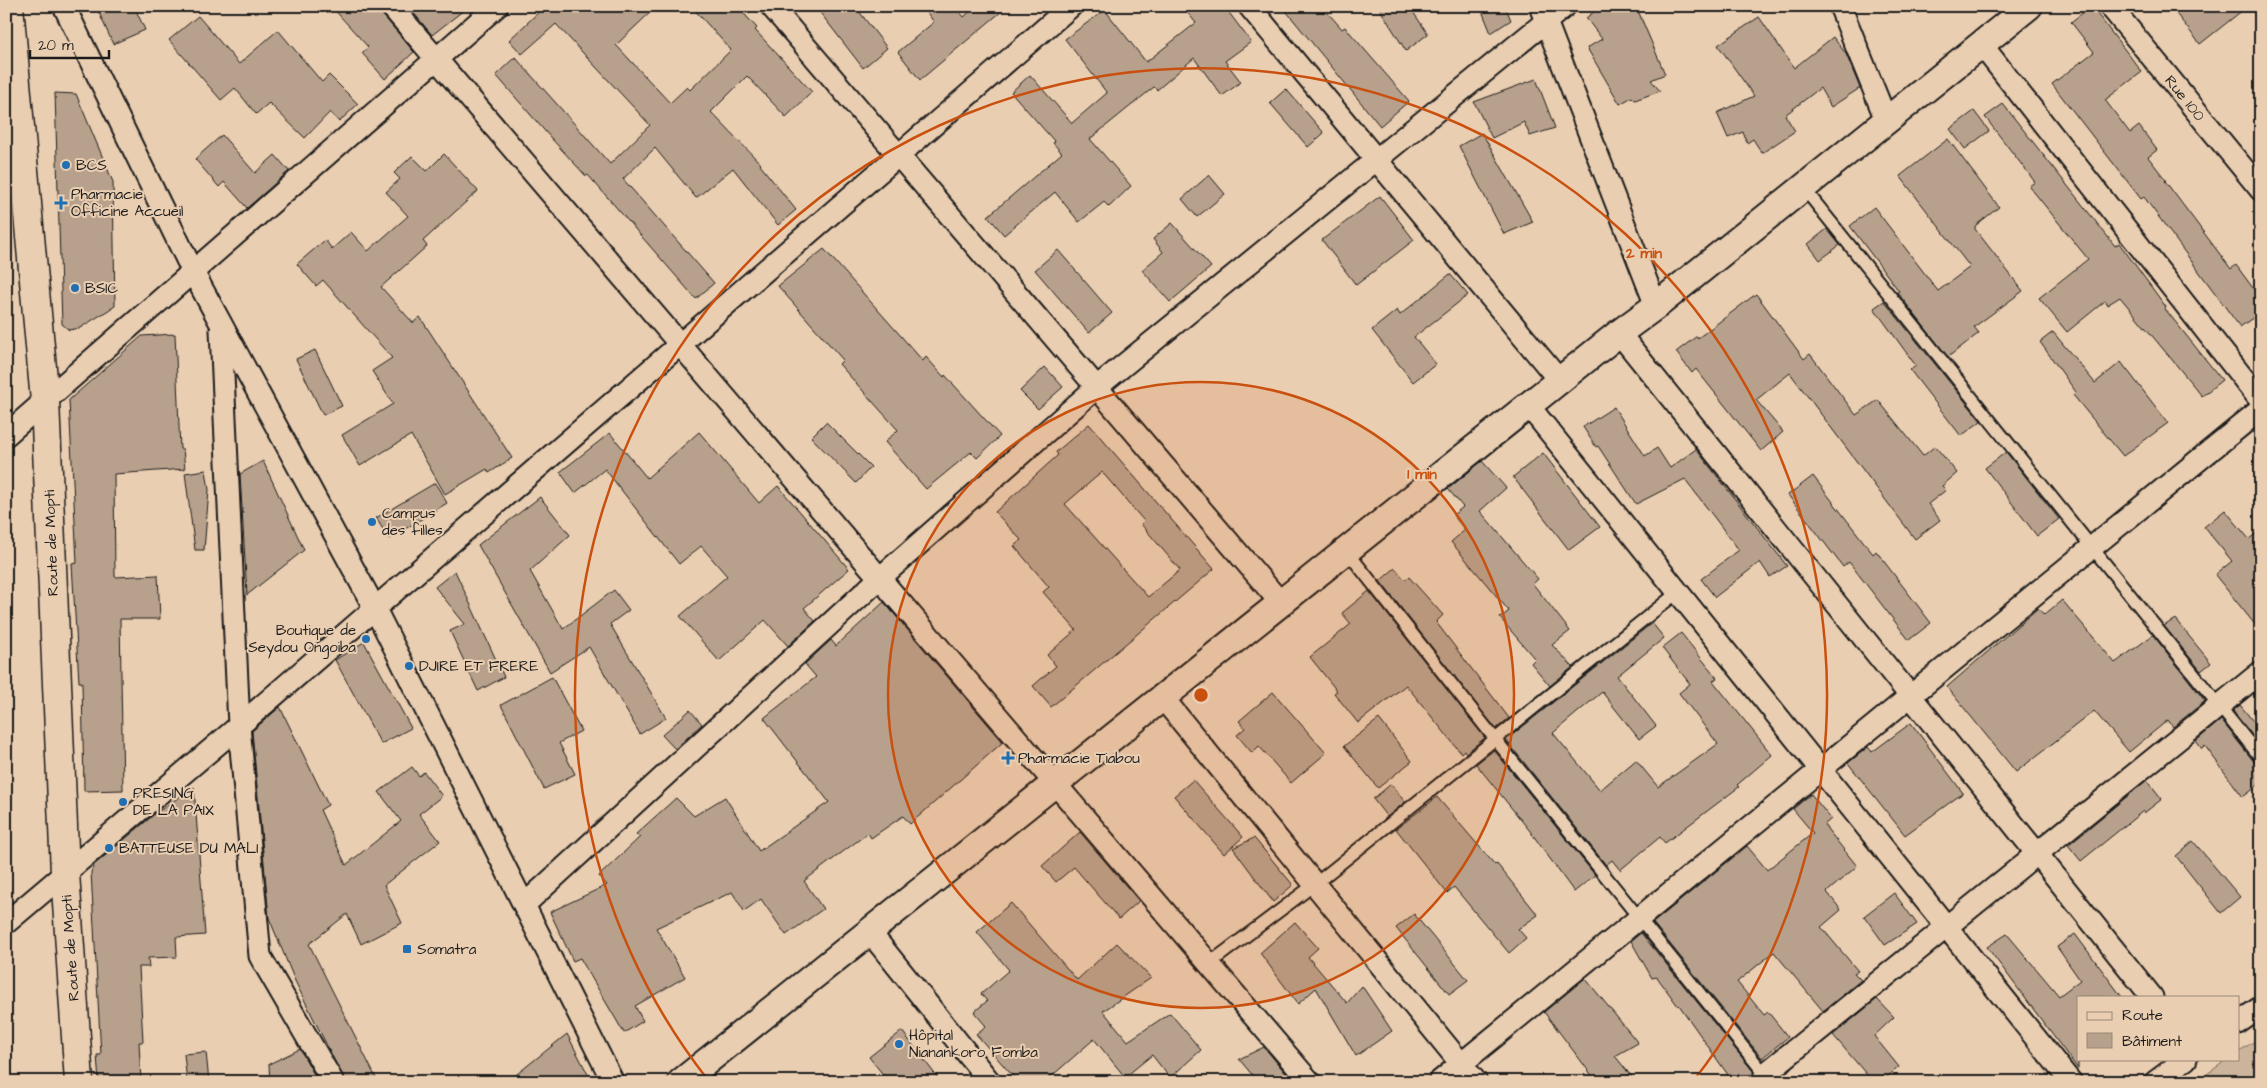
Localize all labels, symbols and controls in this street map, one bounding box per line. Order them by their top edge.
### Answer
scale bar [30,28,109,60]
text: 20 m [38,35,74,56]
street label: Rue 100 [2160,71,2210,126]
place label: BCS [76,155,107,176]
marker: BCS [60,159,72,171]
place label: Pharmacie Officine Accueil [71,184,183,222]
marker: Pharmacie Officine Accueil [55,197,67,209]
text: 2 min [1625,243,1663,264]
place label: BSIC [85,278,119,299]
marker: BSIC [69,282,81,294]
text: 1 min [1407,464,1437,485]
street label: Route de Mopti [39,489,64,596]
place label: Campus des filles [382,503,443,541]
marker: Campus des filles [366,516,378,528]
place label: Boutique de Seydou Ongoiba [248,620,356,659]
marker: Boutique de Seydou Ongoiba [360,633,372,645]
place label: DJIRE ET FRERE [419,656,538,677]
marker: DJIRE ET FRERE [403,660,415,672]
centre of rings [1192,686,1210,704]
place label: Pharmacie Tiabou [1018,748,1140,769]
marker: Pharmacie Tiabou [1002,752,1014,764]
place label: PRESING DE LA PAIX [133,783,214,821]
marker: PRESING DE LA PAIX [117,796,129,808]
place label: BATTEUSE DU MALI [119,838,259,859]
marker: BATTEUSE DU MALI [103,842,115,854]
street label: Route de Mopti [56,894,85,1002]
place label: Somatra [417,939,477,960]
marker: Somatra [401,943,413,955]
legend [2077,996,2240,1060]
text: Route [2122,1005,2163,1026]
place label: Hôpital Nianankoro Fomba [909,1025,1038,1063]
text: Bâtiment [2122,1031,2182,1052]
marker: Hôpital Nianankoro Fomba [893,1038,905,1050]

